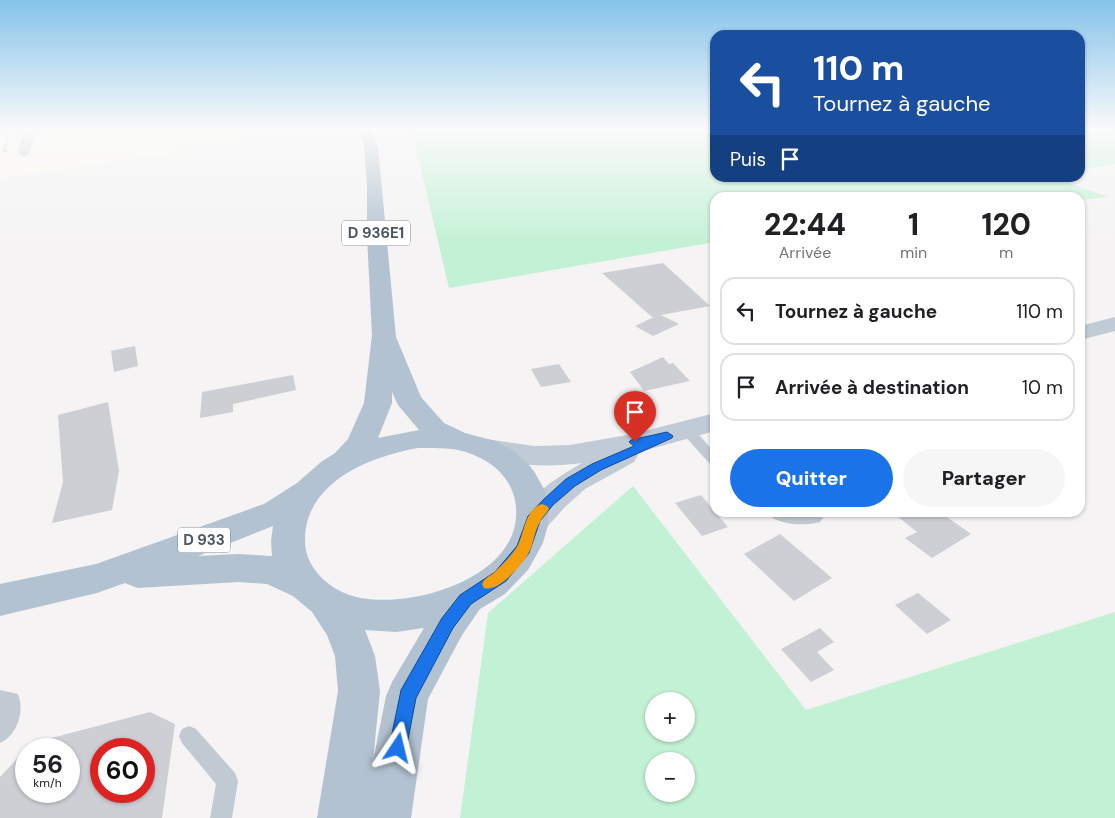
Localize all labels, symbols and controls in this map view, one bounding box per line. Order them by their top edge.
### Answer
text: 110 m [813,45,904,91]
icon: left [730,50,795,115]
text: Tournez à gauche [813,89,991,118]
icon: arrive [776,145,804,173]
text: Puis [730,147,766,172]
text: 22:44 [764,205,846,244]
text: 1 [908,205,919,244]
text: 120 [981,205,1031,244]
road number: D 936E1 [342,220,410,246]
text: Arrivée [779,242,831,263]
text: min [900,242,927,263]
text: m [999,242,1013,263]
icon: left [732,297,760,325]
text: Tournez à gauche [775,299,937,324]
text: 110 m [1016,299,1063,324]
icon: arrive [732,373,760,401]
text: Arrivée à destination [775,375,969,400]
text: 10 m [1022,375,1063,400]
pin [614,391,656,442]
icon: arrive [621,398,649,426]
button: Quitter [730,449,893,507]
button: Partager [903,449,1065,507]
road number: D 933 [178,528,230,552]
map controls [645,692,695,802]
button: + [645,692,695,742]
position arrow [371,721,423,773]
speed limit sign: 60 [90,738,155,803]
text: 56 [32,748,63,781]
button: − [645,752,695,802]
text: km/h [33,775,62,791]

